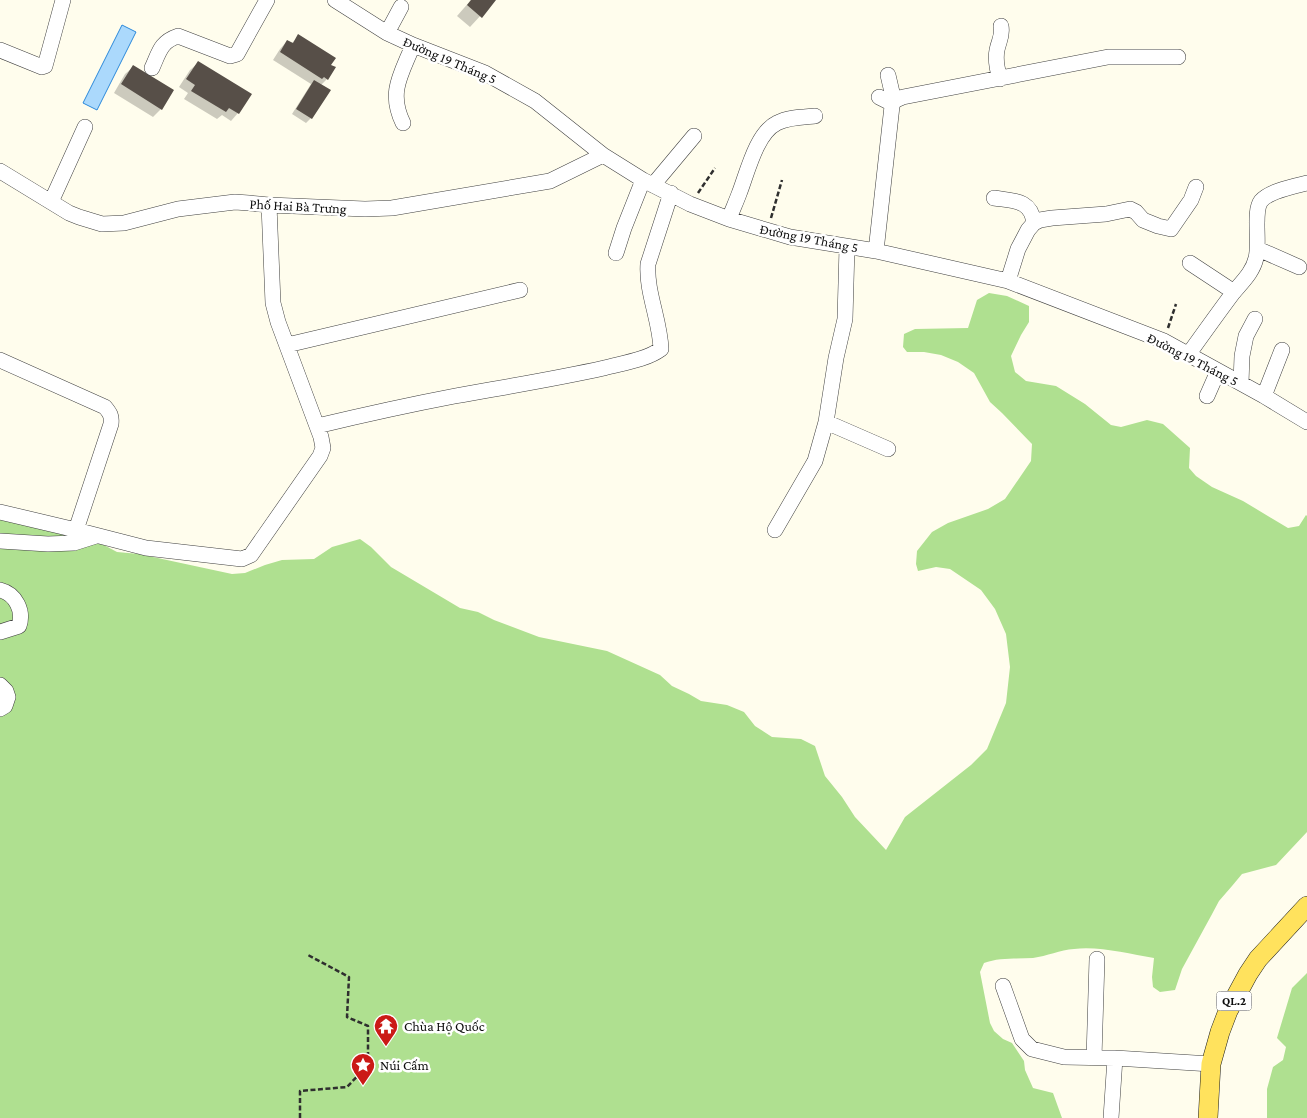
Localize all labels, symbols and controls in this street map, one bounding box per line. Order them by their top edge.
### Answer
street label: Đường 19 Tháng 5 [401,33,499,87]
street label: Phố Hai Bà Trưng [249,195,347,217]
street label: Đường 19 Tháng 5 [758,221,860,255]
street label: Đường 19 Tháng 5 [1145,329,1241,389]
road number: QL.2 [1216,991,1252,1010]
temple icon: Chùa Hộ Quốc [373,1013,399,1047]
place label: Chùa Hộ Quốc [404,1018,485,1034]
place icon: Núi Cấm [350,1052,376,1086]
place label: Núi Cấm [380,1057,429,1073]

